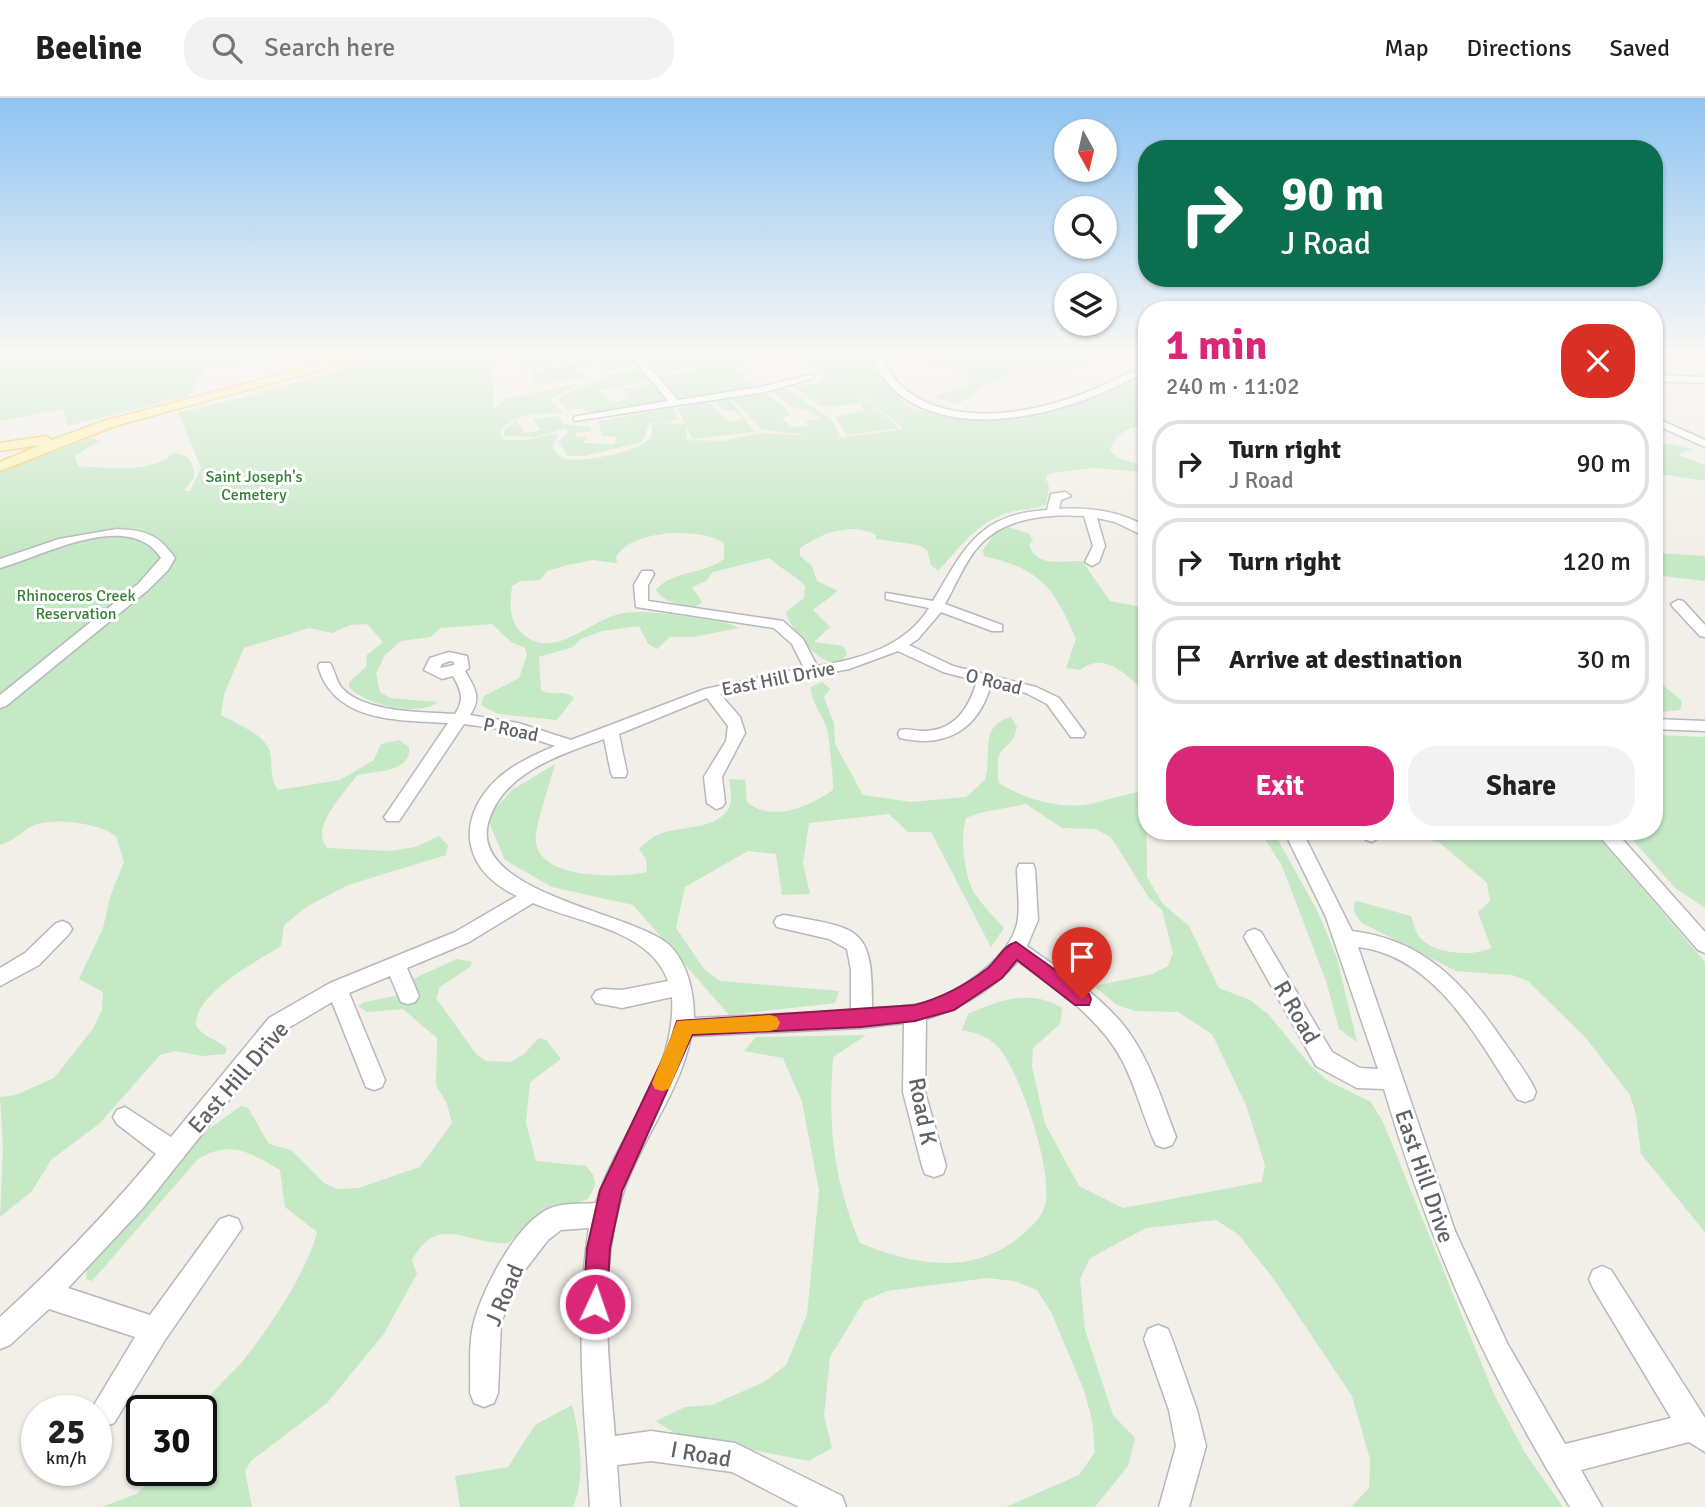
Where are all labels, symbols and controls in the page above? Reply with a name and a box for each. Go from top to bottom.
search box [184,17,674,80]
text: Beeline [35,28,142,69]
icon: search [208,29,246,67]
text: Search here [264,32,395,64]
text: Map [1384,33,1429,63]
text: Directions [1467,33,1572,63]
text: Saved [1610,33,1670,63]
north arrow [1054,119,1116,182]
map controls [1054,119,1117,336]
text: 90 m [1281,164,1384,224]
icon: right [1166,168,1257,259]
button: search [1054,196,1117,259]
text: J Road [1281,224,1371,263]
button: layers [1054,273,1117,336]
text: 1 min [1166,320,1267,371]
button: close [1561,324,1635,398]
text: 240 m · 11:02 [1166,372,1300,401]
text: Turn right [1229,434,1341,466]
icon: right [1170,445,1208,483]
text: 90 m [1576,448,1631,480]
text: J Road [1229,466,1294,495]
park label: Saint Joseph's Cemetery [205,467,303,505]
icon: right [1170,543,1208,581]
text: Turn right [1229,546,1341,578]
text: 120 m [1562,546,1631,578]
park label: Rhinoceros Creek Reservation [17,586,135,624]
icon: arrive [1170,641,1208,679]
text: Arrive at destination [1229,644,1462,676]
text: 30 m [1576,644,1631,676]
street label: East Hill Drive [719,656,837,702]
street label: O Road [963,663,1024,701]
street label: P Road [481,712,540,748]
button: Exit [1166,746,1394,826]
button: Share [1408,746,1635,826]
pin [1052,927,1112,999]
icon: arrive [1063,938,1101,976]
street label: R Road [1267,976,1326,1049]
street label: East Hill Drive [182,1015,295,1139]
street label: Road K [902,1075,943,1148]
street label: East Hill Drive [1388,1106,1461,1247]
street label: J Road [478,1260,530,1331]
position arrow [558,1267,632,1341]
speed limit sign: 30 [126,1395,217,1486]
text: 25 [48,1410,85,1453]
street label: I Road [668,1435,733,1474]
text: km/h [46,1447,87,1469]

